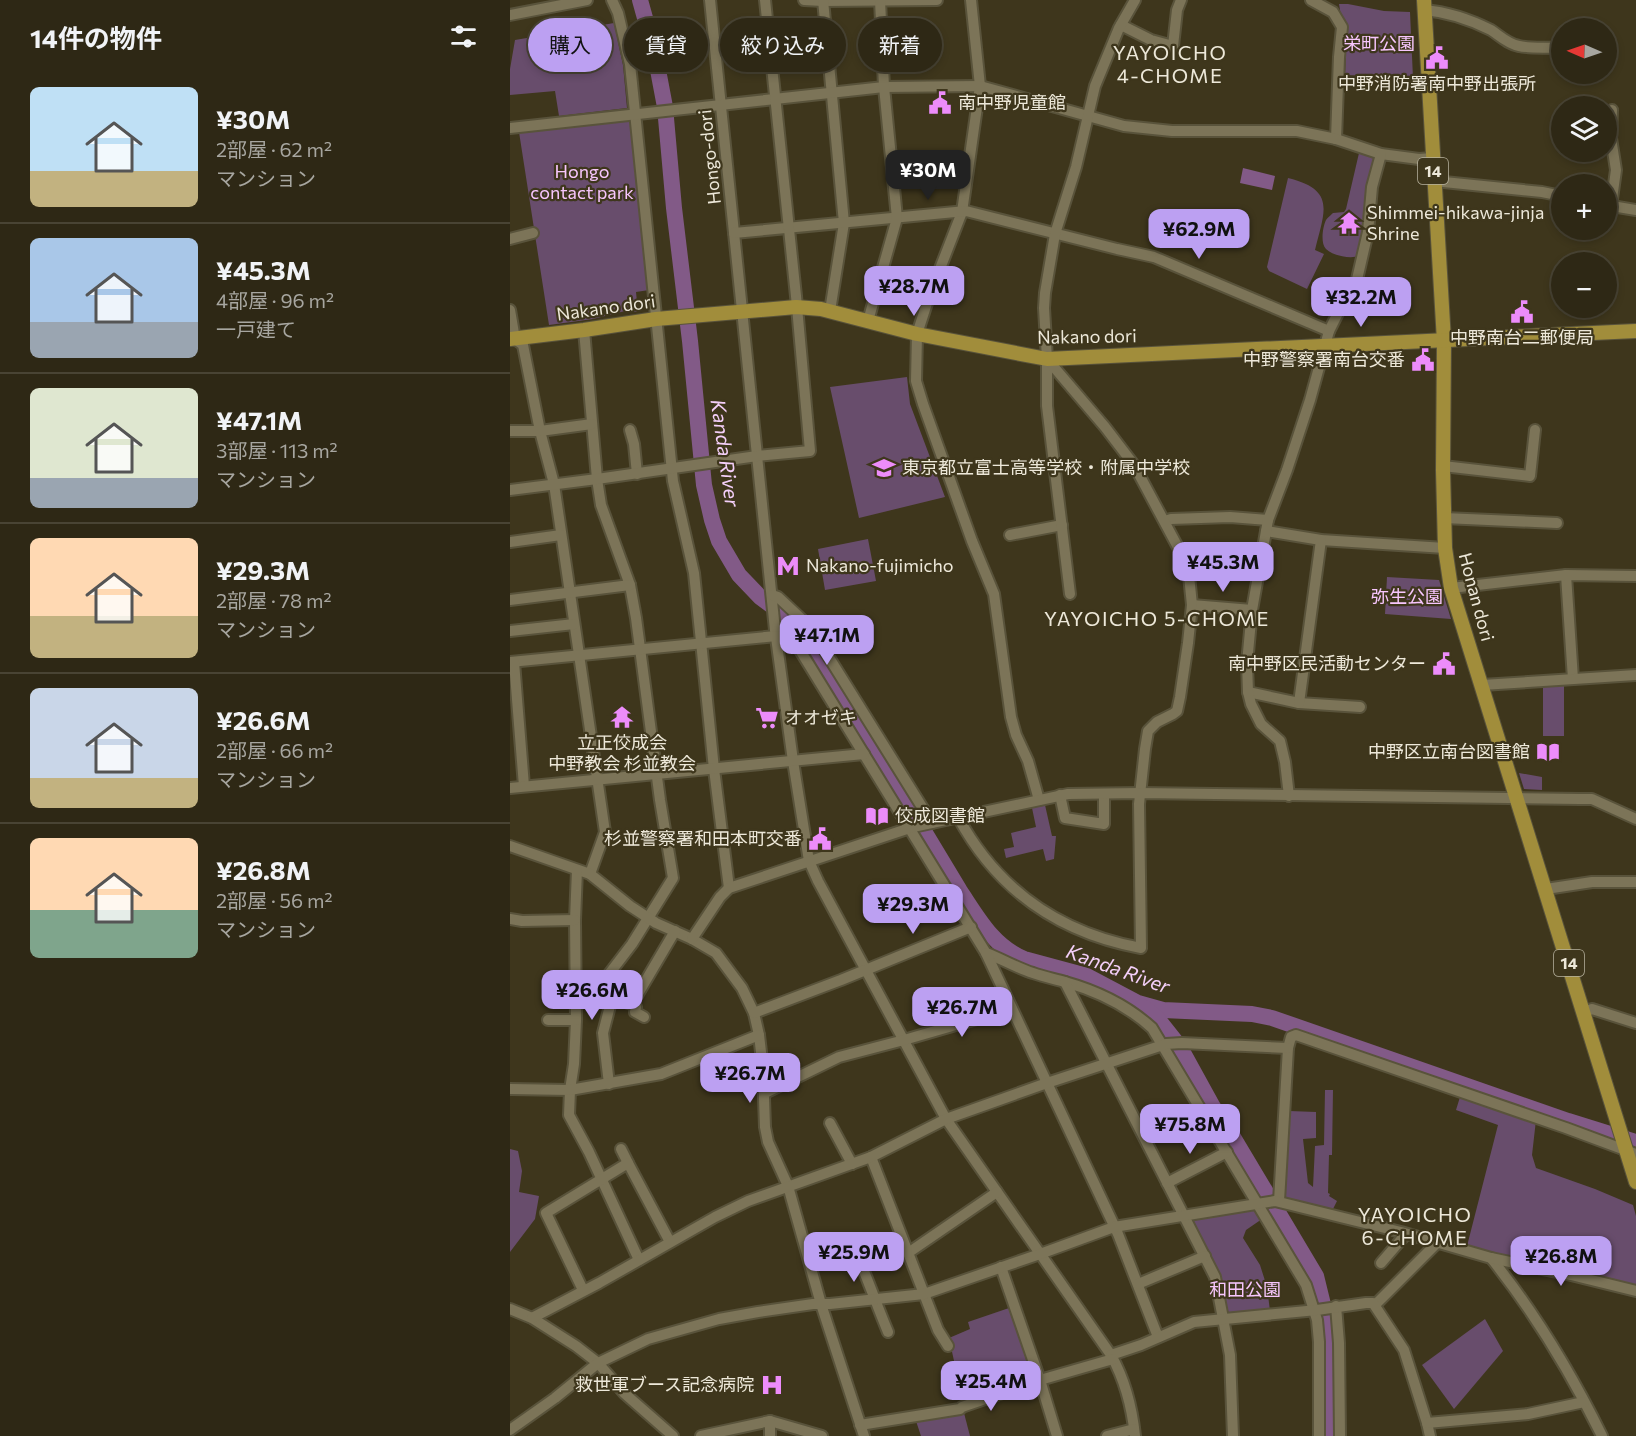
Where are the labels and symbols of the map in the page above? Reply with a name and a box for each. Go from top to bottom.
north arrow [1551,18,1617,84]
park label: 栄町公園 [1343,32,1415,54]
district label: YAYOICHO 4-CHOME [1113,40,1227,87]
public building icon: 中野消防署南中野出張所 [1424,45,1450,71]
place label: 中野消防署南中野出張所 [1338,72,1536,94]
public building icon: 南中野児童館 [927,90,953,116]
place label: 南中野児童館 [958,91,1066,113]
street label: Hongo-dori [693,108,725,206]
pin: ¥30M [892,150,964,201]
road number: 14 [1418,158,1448,184]
park label: Hongo contact park [530,160,634,203]
place label: Shimmei-hikawa-jinja Shrine [1367,201,1544,244]
pin: ¥62.9M [1150,209,1248,260]
temple icon: Shimmei-hikawa-jinja Shrine [1336,210,1362,236]
pin: ¥28.7M [865,266,963,317]
pin: ¥32.2M [1312,277,1410,328]
street label: Nakano dori [555,289,657,325]
public building icon: 中野南台二郵便局 [1509,299,1535,325]
street label: Nakano dori [1037,324,1137,348]
place label: 中野南台二郵便局 [1450,326,1594,348]
public building icon: 中野警察署南台交番 [1410,347,1436,373]
place label: 中野警察署南台交番 [1243,348,1405,370]
water label: Kanda River [707,398,746,509]
school or university icon: 東京都立富士高等学校・附属中学校 [871,455,897,481]
place label: 東京都立富士高等学校・附属中学校 [902,456,1190,478]
pin: ¥45.3M [1174,542,1272,593]
street label: Honan dori [1455,550,1499,643]
metro station icon: Nakano-fujimicho [775,553,801,579]
place label: Nakano-fujimicho [806,554,954,576]
park label: 弥生公園 [1371,585,1443,607]
district label: YAYOICHO 5-CHOME [1044,606,1270,630]
pin: ¥47.1M [778,615,876,666]
public building icon: 南中野区民活動センター [1431,651,1457,677]
place label: 南中野区民活動センター [1228,652,1426,674]
temple icon: 立正佼成会 中野教会 杉並教会 [609,704,635,730]
supermarket icon: オオゼキ [754,705,780,731]
place label: オオゼキ [785,706,857,728]
place label: 立正佼成会 中野教会 杉並教会 [548,731,696,774]
library icon: 中野区立南台図書館 [1535,739,1561,765]
place label: 中野区立南台図書館 [1368,740,1530,762]
library icon: 佼成図書館 [864,803,890,829]
place label: 佼成図書館 [895,804,985,826]
public building icon: 杉並警察署和田本町交番 [807,826,833,852]
place label: 杉並警察署和田本町交番 [604,827,802,849]
pin: ¥29.3M [864,884,962,935]
water label: Kanda River [1063,938,1174,998]
road number: 14 [1554,950,1584,976]
pin: ¥26.6M [543,970,641,1021]
pin: ¥26.7M [913,987,1011,1038]
pin: ¥26.7M [701,1053,799,1104]
pin: ¥75.8M [1141,1104,1239,1155]
district label: YAYOICHO 6-CHOME [1358,1202,1472,1249]
pin: ¥25.9M [805,1232,903,1283]
pin: ¥26.8M [1512,1236,1610,1287]
park label: 和田公園 [1209,1278,1281,1300]
pin: ¥25.4M [942,1361,1040,1412]
hospital icon: 救世軍ブース記念病院 [759,1372,785,1398]
place label: 救世軍ブース記念病院 [575,1373,754,1395]

